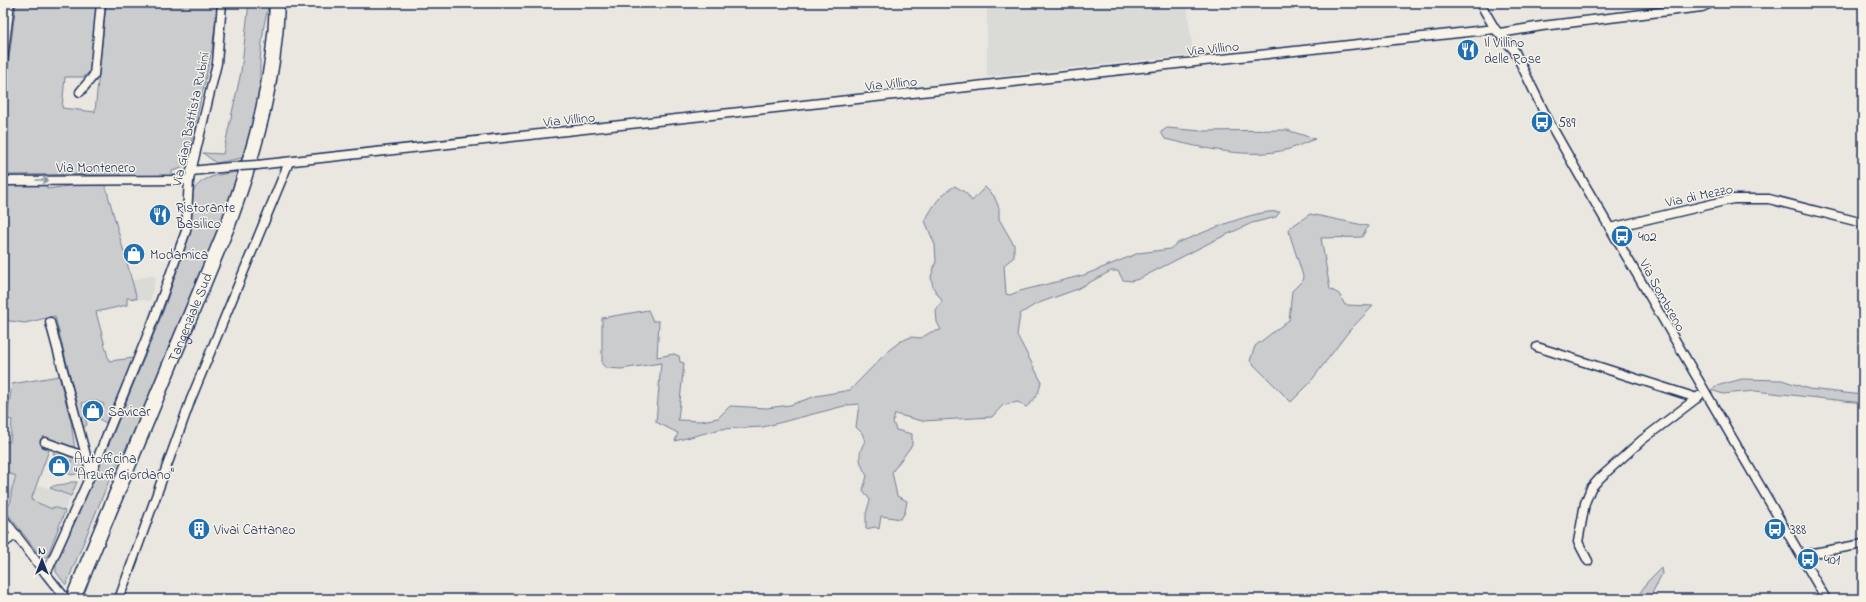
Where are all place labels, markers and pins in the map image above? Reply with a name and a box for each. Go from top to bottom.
place label: Il Villino delle Rose [1484,33,1542,70]
restaurant icon: Il Villino delle Rose [1455,37,1481,63]
bus stop icon: 589 [1529,109,1555,135]
place label: 589 [1558,113,1576,134]
place label: Ristorante Basilico [175,198,236,235]
restaurant icon: Ristorante Basilico [147,202,173,228]
bus stop icon: 402 [1609,223,1635,249]
place label: 402 [1638,227,1657,248]
shop icon: Modamica [121,241,147,267]
place label: Modamica [150,245,208,266]
shop icon: Savicar [80,398,106,424]
place label: Savicar [108,402,151,423]
place label: Autofficina "Arzuffi Giordano" [74,449,174,486]
shop icon: Autofficina "Arzuffi Giordano" [46,453,72,479]
building icon: Vivai Cattaneo [186,516,212,542]
bus stop icon: 388 [1762,516,1788,542]
place label: Vivai Cattaneo [213,520,295,541]
place label: 388 [1790,520,1806,541]
bus stop icon: 401 [1795,546,1821,572]
place label: 401 [1824,550,1841,571]

